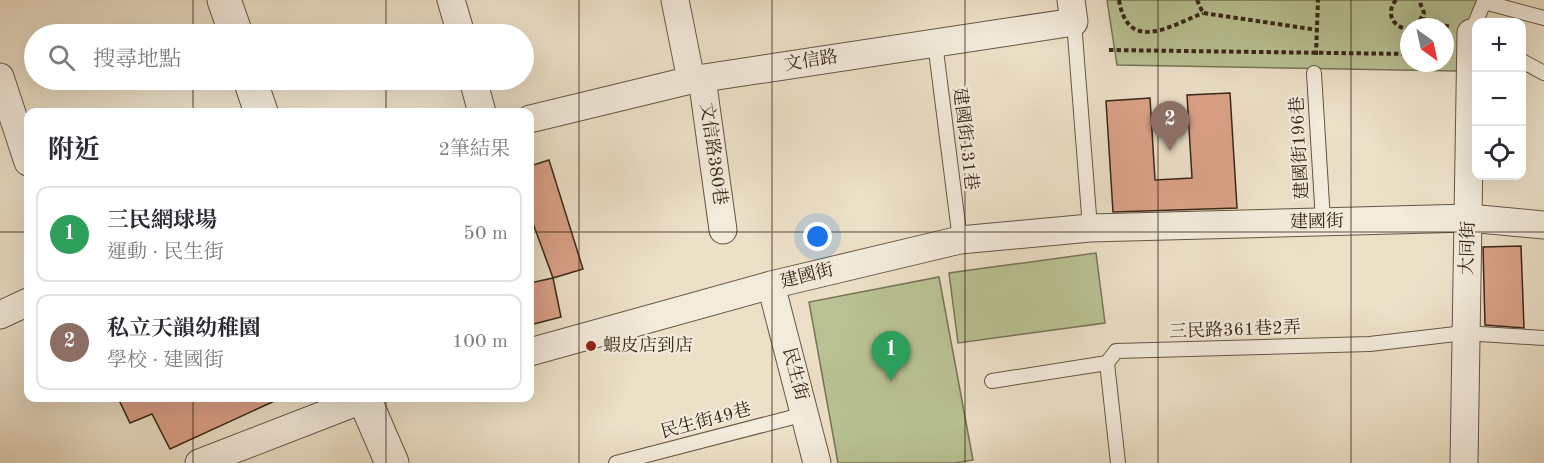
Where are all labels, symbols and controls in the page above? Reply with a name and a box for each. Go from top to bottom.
north arrow [1400,18,1454,72]
map controls [1472,18,1526,180]
button: + [1472,18,1526,72]
search box [24,24,534,90]
icon: search [45,41,78,74]
street label: 文信路 [783,46,839,74]
text: 搜尋地點 [93,49,181,71]
button: − [1472,72,1526,126]
street label: 建國街131巷 [950,86,982,191]
street label: 建國街196巷 [1286,96,1312,200]
street label: 文信路380巷 [697,101,731,206]
pin: 2 [1150,102,1190,151]
button: locate [1472,126,1526,180]
text: 附近 [48,138,100,164]
text: 2筆結果 [438,140,510,160]
text: 三民網球場 [107,210,217,232]
street label: 建國街 [1290,211,1344,231]
street label: 大同街 [1456,221,1478,275]
your location [803,222,832,251]
text: 1 [64,224,75,244]
text: 50 m [463,224,508,244]
text: 運動 · 民生街 [107,243,224,263]
street label: 建國街 [778,259,835,291]
street label: 三民路361巷2弄 [1169,317,1301,341]
text: 私立天韻幼稚園 [107,318,261,340]
text: 2 [64,332,75,352]
text: 100 m [452,332,508,352]
pin: 1 [872,332,910,381]
place label: 蝦皮店到店 [603,335,693,355]
marker: 蝦皮店到店 [584,339,598,353]
street label: 民生街 [779,345,813,402]
text: 學校 · 建國街 [107,351,224,371]
street label: 民生街49巷 [658,398,753,442]

